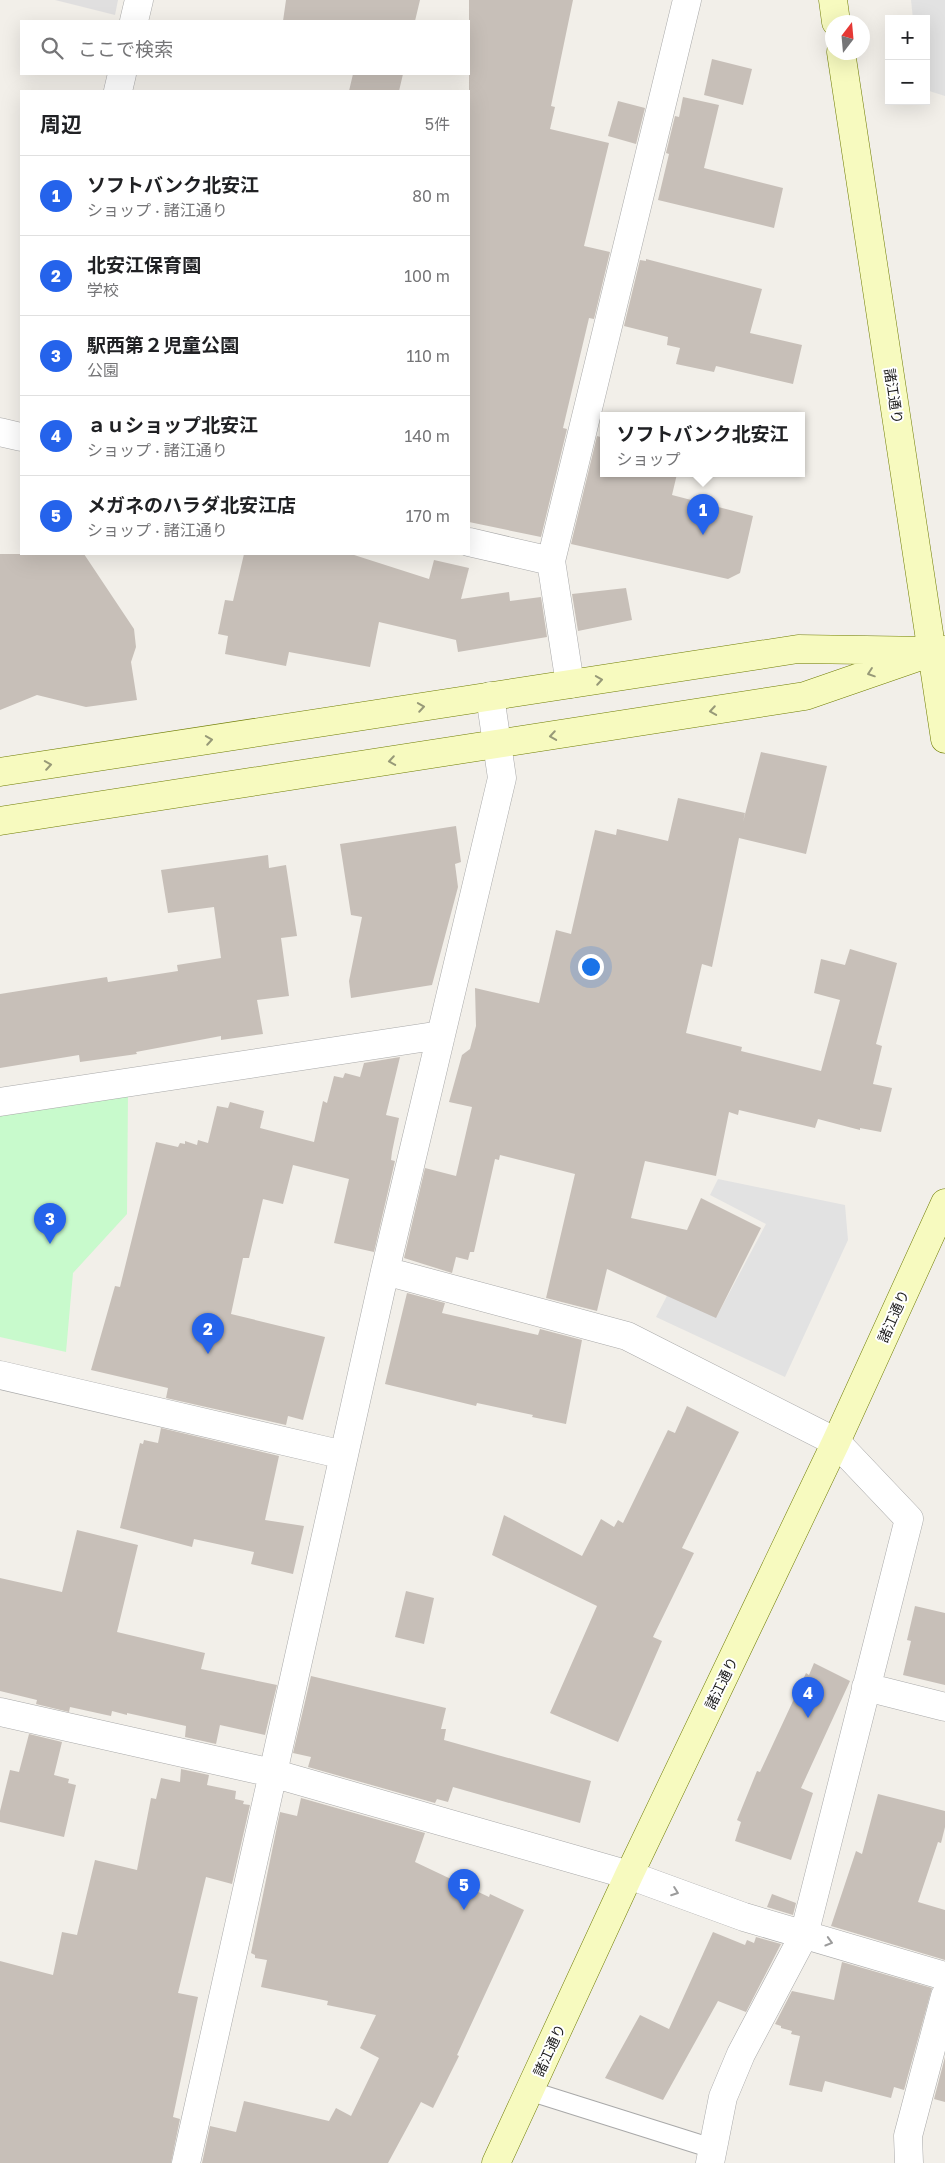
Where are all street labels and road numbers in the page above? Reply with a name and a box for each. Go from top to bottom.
street label: 諸江通り [881,367,907,425]
street label: 諸江通り [874,1287,912,1345]
street label: 諸江通り [701,1654,741,1712]
street label: 諸江通り [529,2021,569,2079]

